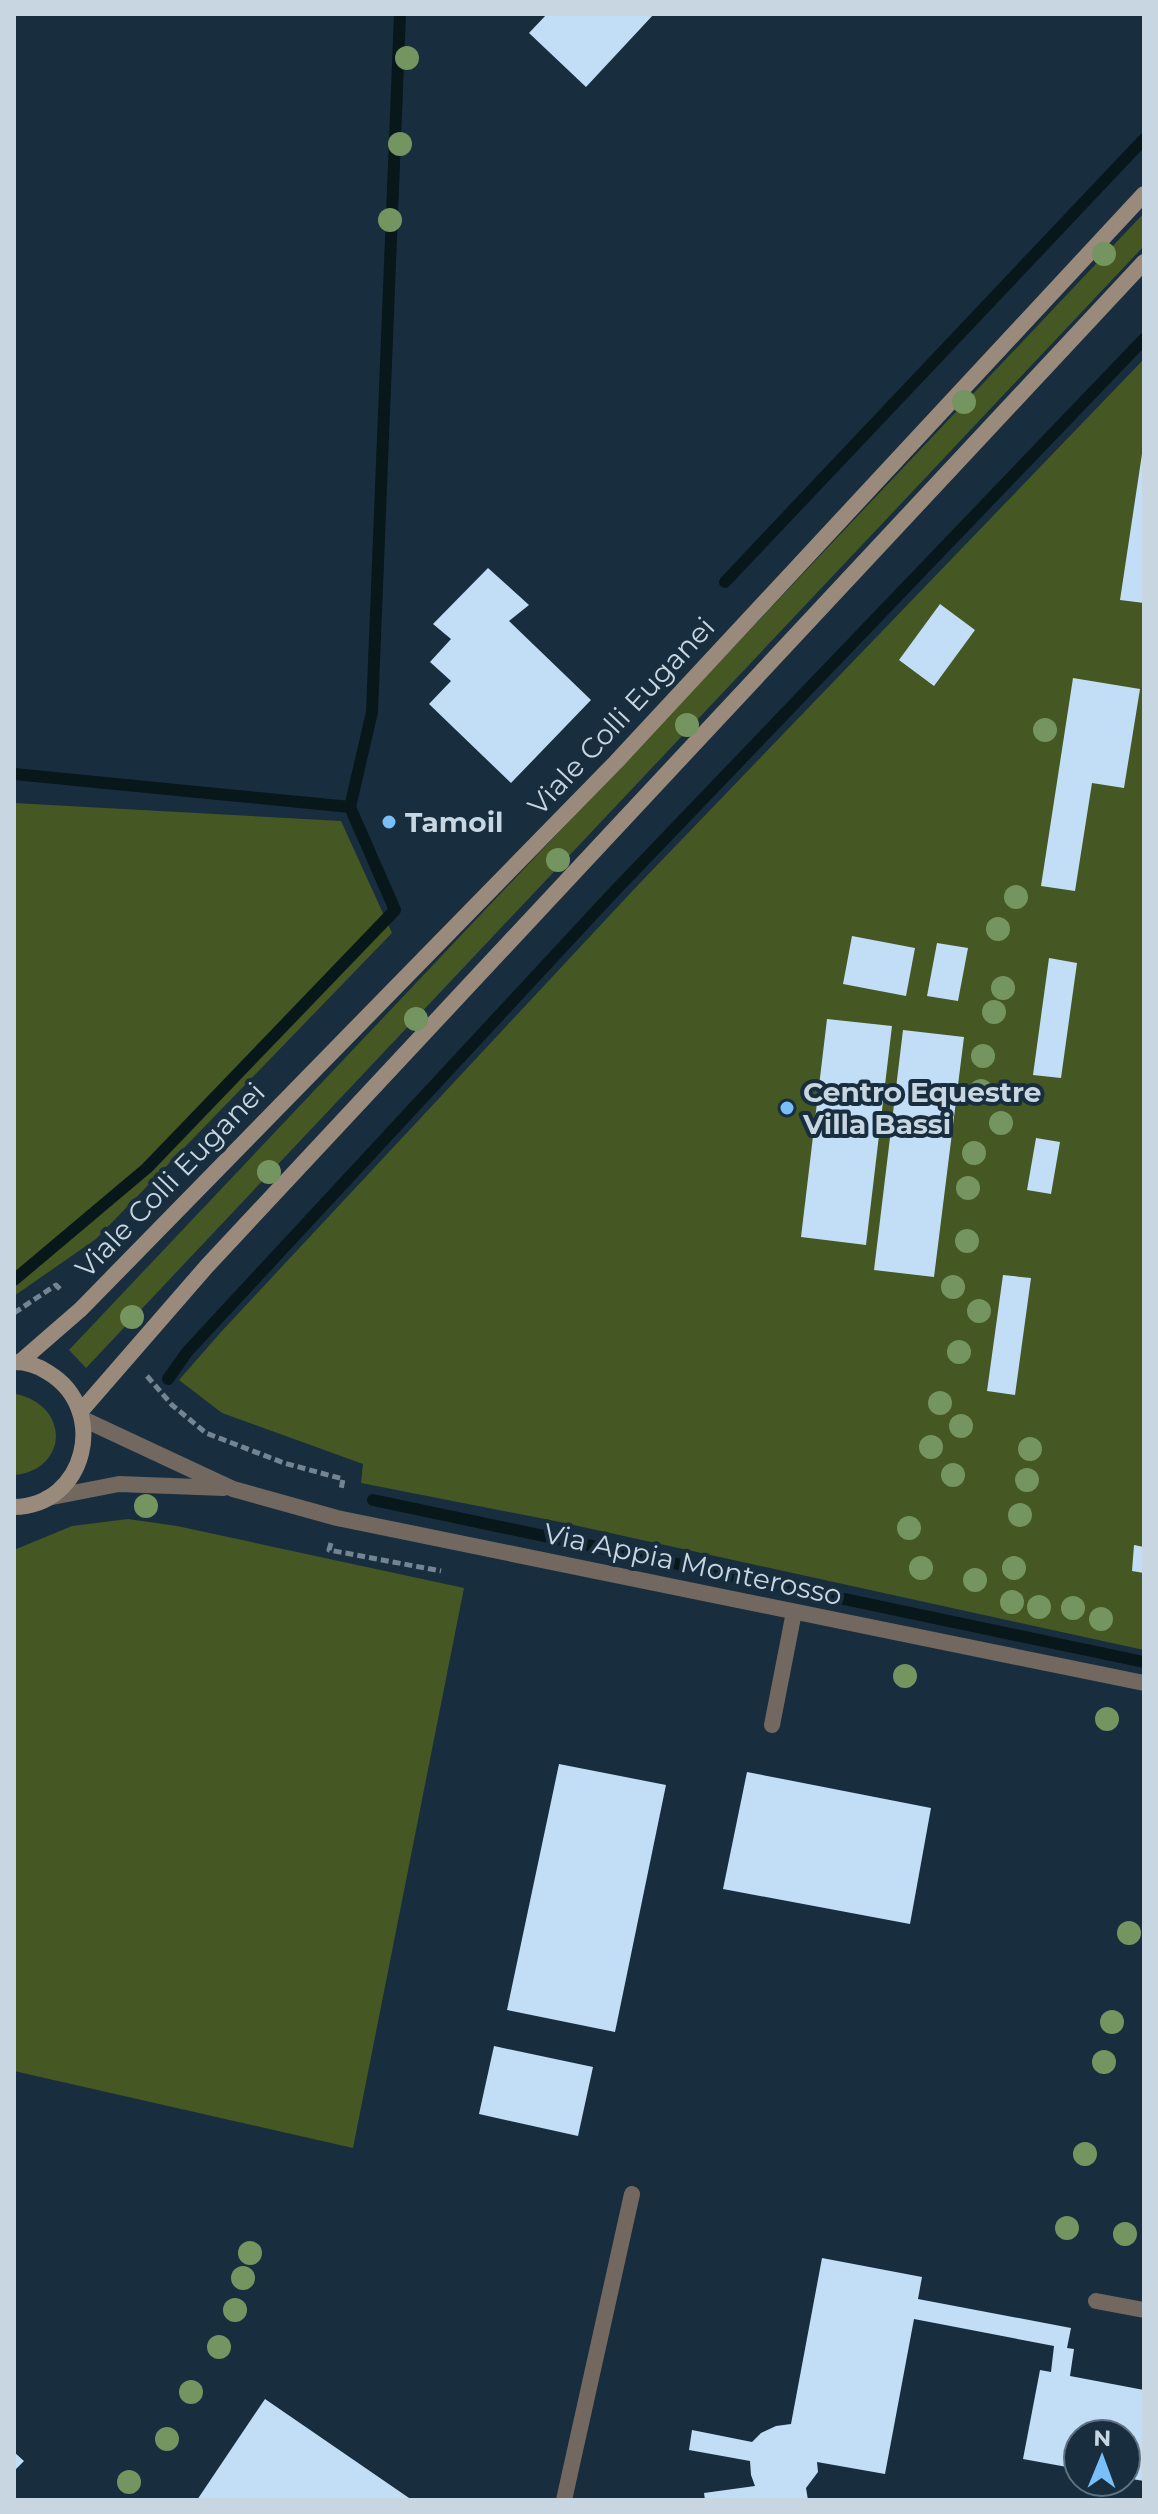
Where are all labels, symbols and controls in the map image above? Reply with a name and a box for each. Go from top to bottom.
street label: Viale Colli Euganei [521,610,721,822]
place label: Tamoil [405,805,504,839]
marker: Tamoil [380,813,398,831]
street label: Viale Colli Euganei [68,1075,272,1285]
place label: Centro Equestre Villa Bassi [802,1075,1042,1141]
marker: Centro Equestre Villa Bassi [778,1099,796,1117]
street label: Via Appia Monterosso [541,1516,845,1612]
north arrow [1062,2418,1142,2498]
text: N [1093,2425,1111,2452]

